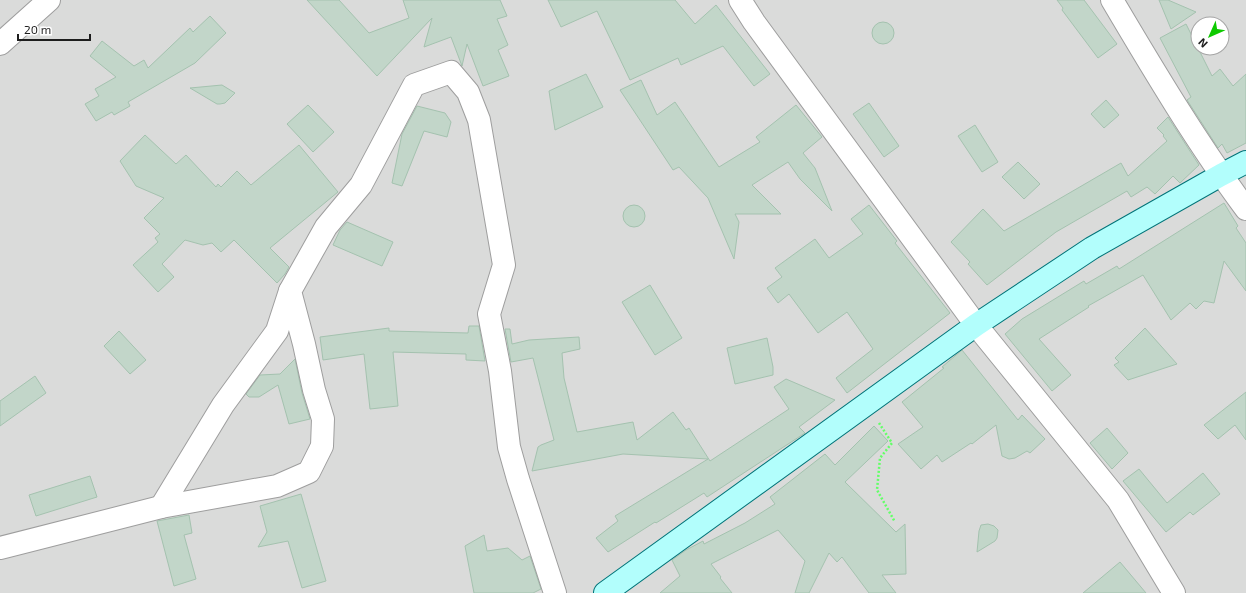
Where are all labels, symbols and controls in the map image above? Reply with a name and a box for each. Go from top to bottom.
scale bar [18,16,90,42]
north arrow [1190,16,1230,56]
text: 20 m [24,22,51,36]
text: N [1195,36,1210,51]

